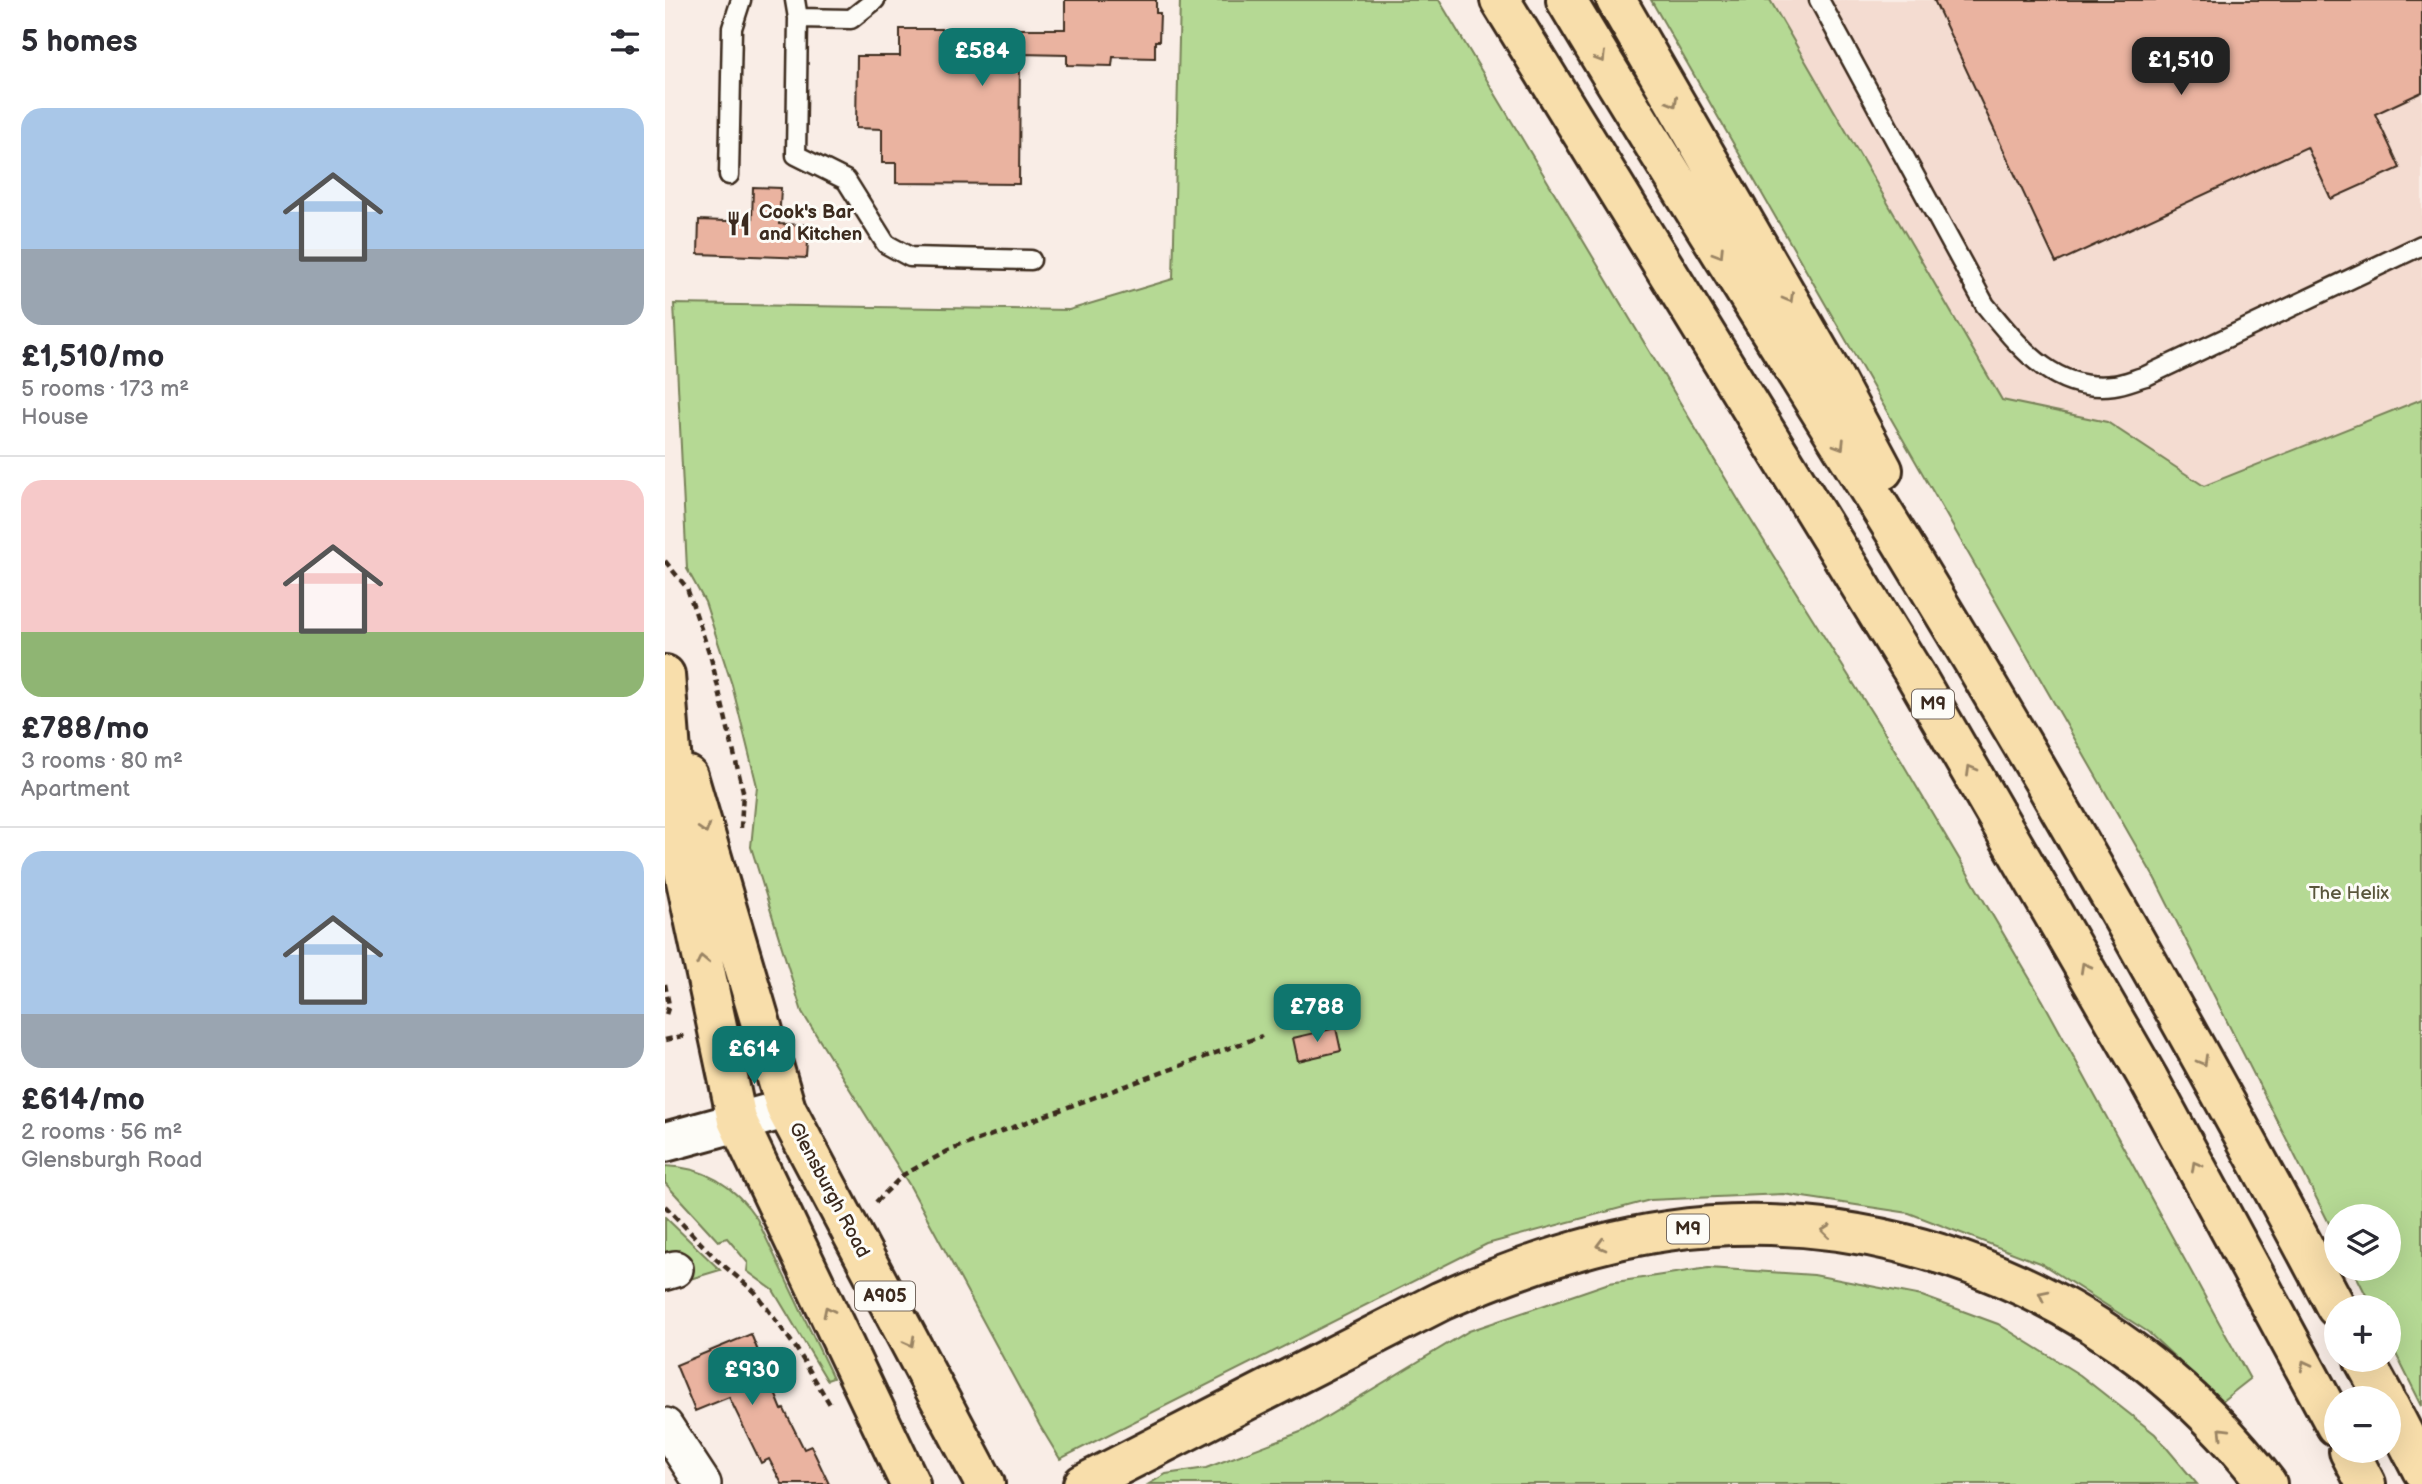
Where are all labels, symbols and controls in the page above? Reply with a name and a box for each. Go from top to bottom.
icon: filters [606,23,644,61]
text: 5 homes [21,24,138,60]
pin: £584 [941,28,1023,88]
text: £584 [955,37,1009,65]
pin: £1,510 [2124,38,2238,97]
text: £1,510 [2148,46,2214,74]
one-way arrow [1593,51,1606,64]
one-way arrow [1665,95,1678,108]
icon: home [270,154,396,280]
place label: Cook's Bar and Kitchen [759,201,862,246]
restaurant icon: Cook's Bar and Kitchen [725,209,753,237]
one-way arrow [1711,245,1724,258]
one-way arrow [1781,291,1794,304]
text: £1,510/mo [21,339,164,375]
text: 5 rooms · 173 m² [21,375,189,403]
text: House [21,403,88,431]
one-way arrow [1832,438,1845,451]
icon: home [270,526,396,652]
road number: M9 [1912,690,1954,718]
text: £788/mo [21,711,149,747]
text: 3 rooms · 80 m² [21,747,183,775]
one-way arrow [1966,765,1979,778]
text: Apartment [21,775,130,803]
one-way arrow [696,823,711,835]
park label: The Helix [2309,882,2389,905]
icon: home [270,897,396,1023]
one-way arrow [696,954,711,966]
one-way arrow [2080,962,2093,974]
pin: £788 [1276,984,1358,1044]
text: £788 [1290,993,1344,1021]
pin: £614 [713,1026,795,1086]
text: £614 [728,1035,780,1063]
one-way arrow [2195,1054,2208,1066]
text: £614/mo [21,1082,145,1118]
text: 2 rooms · 56 m² [21,1118,183,1146]
street label: Glensburgh Road [784,1118,874,1262]
text: Glensburgh Road [21,1146,202,1174]
one-way arrow [2190,1160,2204,1173]
map controls [2324,1204,2401,1463]
button: layers [2324,1204,2401,1281]
road number: M9 [1667,1214,1709,1244]
one-way arrow [1820,1224,1831,1239]
one-way arrow [1595,1237,1607,1251]
road number: A905 [855,1282,915,1310]
one-way arrow [2038,1289,2050,1303]
button: + [2324,1295,2401,1372]
one-way arrow [823,1306,837,1318]
one-way arrow [901,1335,915,1347]
pin: £930 [711,1348,793,1407]
text: £930 [724,1356,780,1384]
one-way arrow [2299,1360,2313,1373]
button: − [2324,1386,2401,1463]
one-way arrow [2218,1428,2231,1441]

